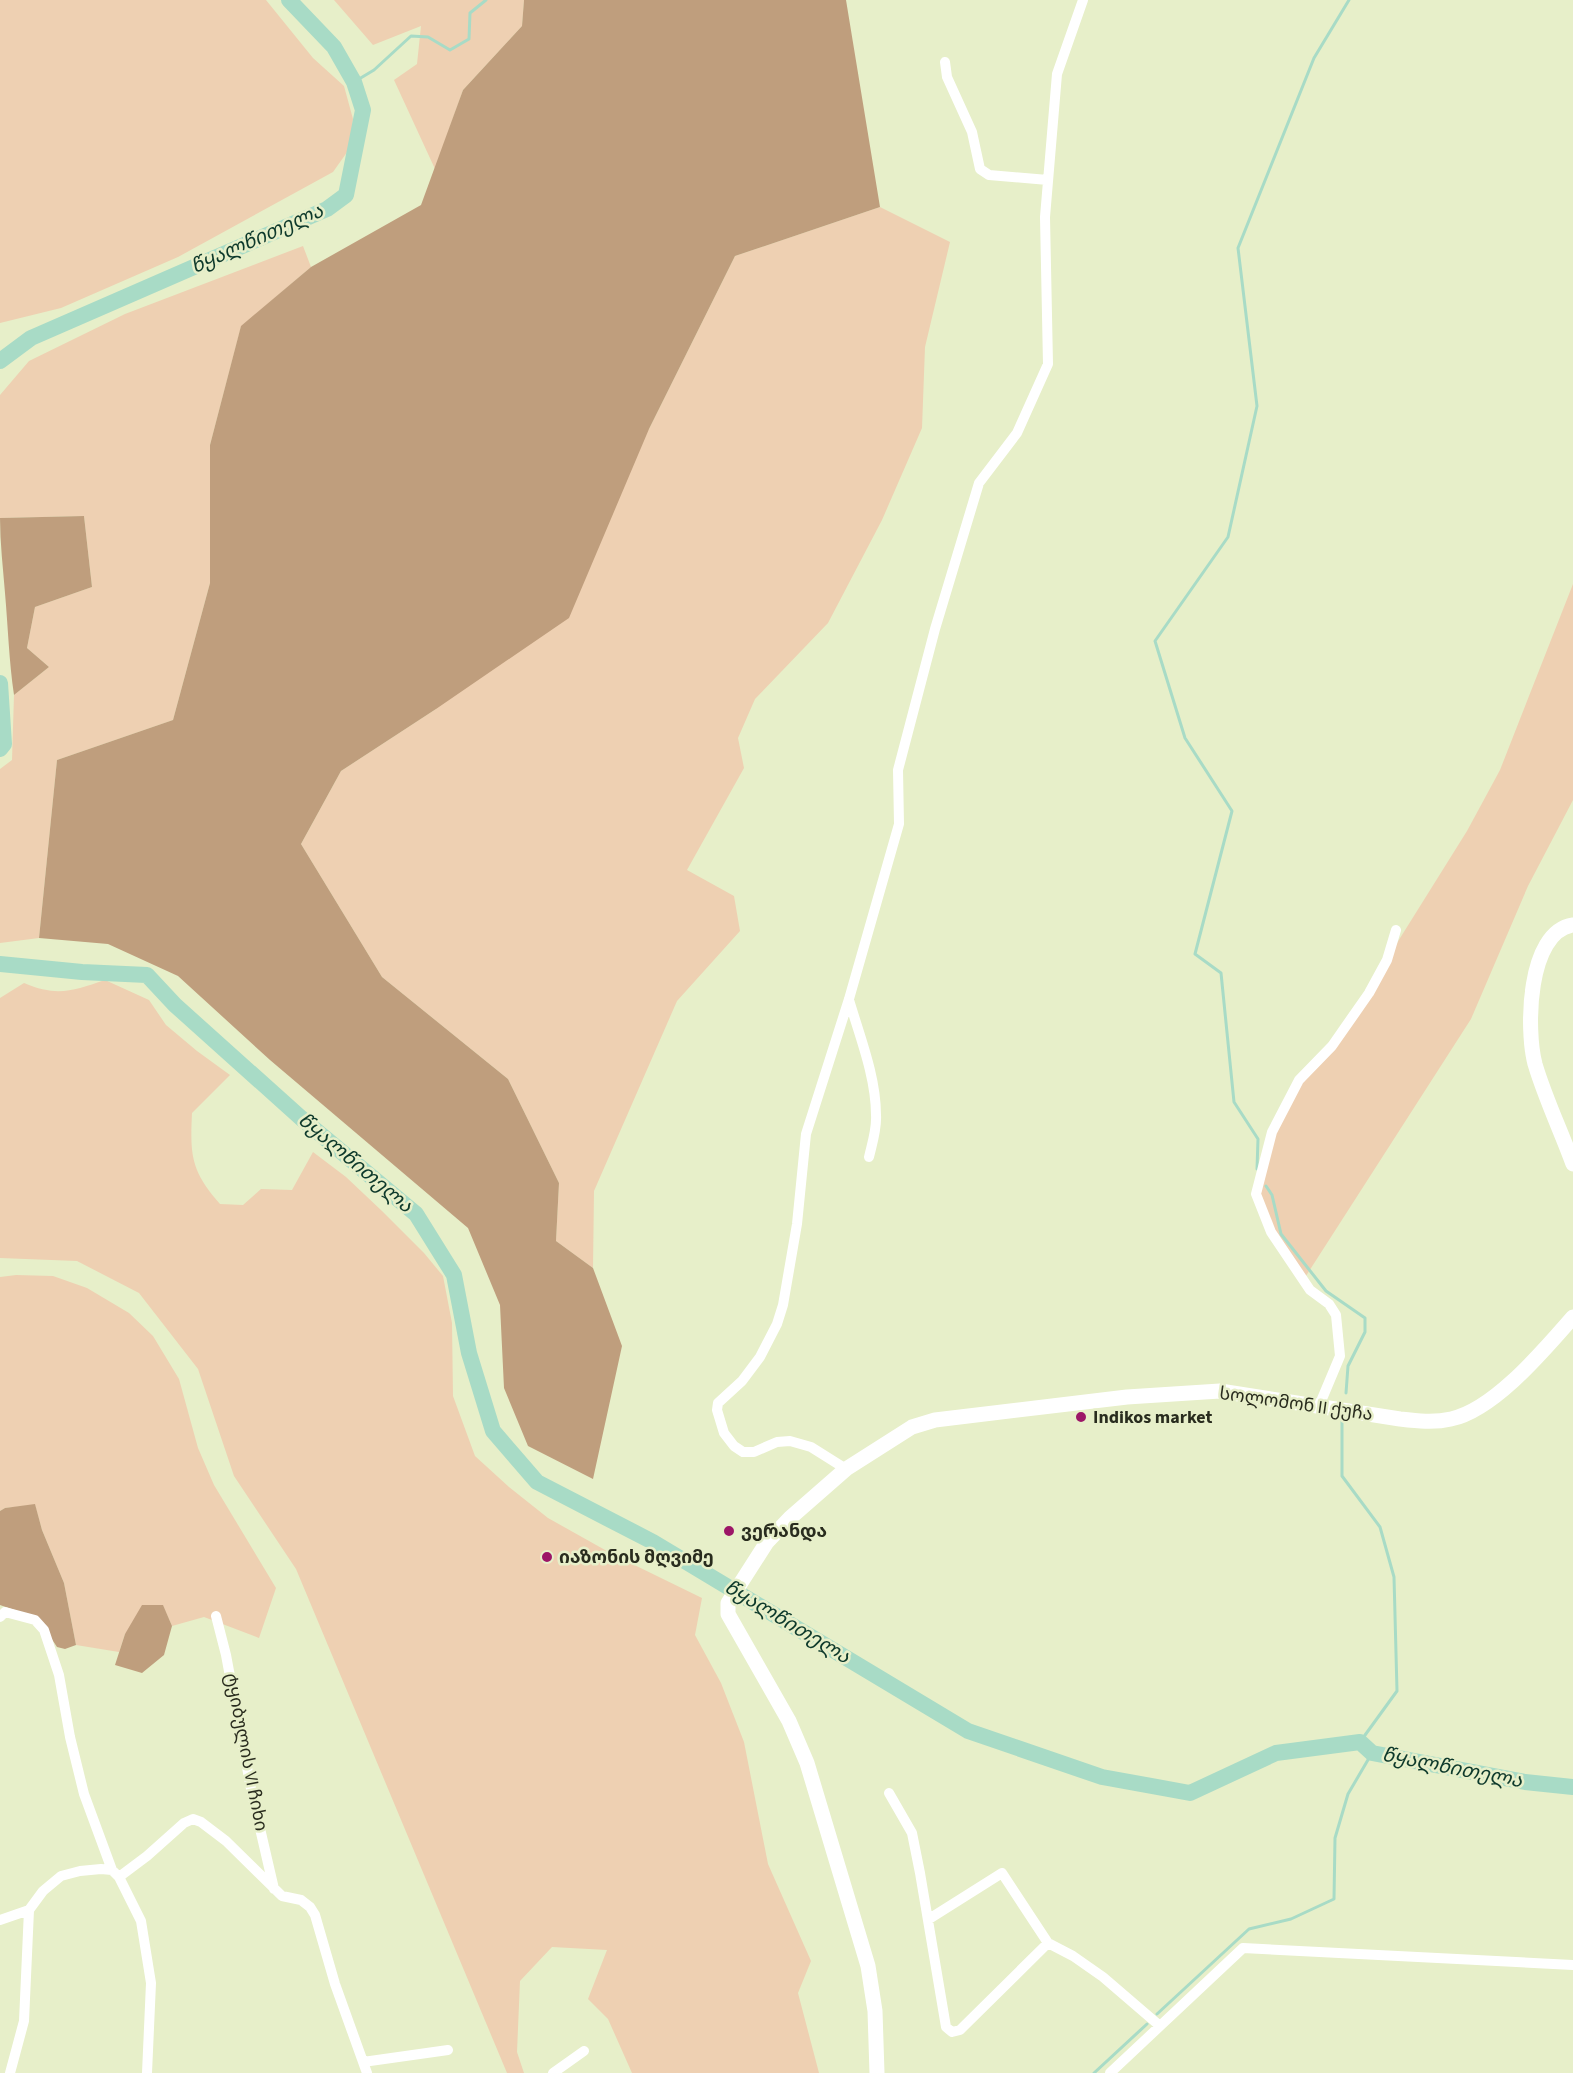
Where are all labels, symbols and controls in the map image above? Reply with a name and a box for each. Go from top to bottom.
water label: წყალწითელა [186,197,329,281]
water label: წყალწითელა [291,1107,419,1220]
street label: სოლომონ II ქუჩა [1218,1381,1374,1427]
place label: Indikos market [1093,1405,1212,1430]
marker: Indikos market [1074,1410,1088,1424]
place label: ვერანდა [741,1519,827,1544]
marker: ვერანდა [722,1524,736,1538]
place label: იაზონის მღვიმე [559,1545,714,1570]
marker: იაზონის მღვიმე [540,1550,554,1564]
water label: წყალწითელა [719,1573,856,1671]
street label: ტყიბულის VI ჩიხი [218,1671,274,1833]
water label: წყალწითელა [1379,1741,1526,1796]

